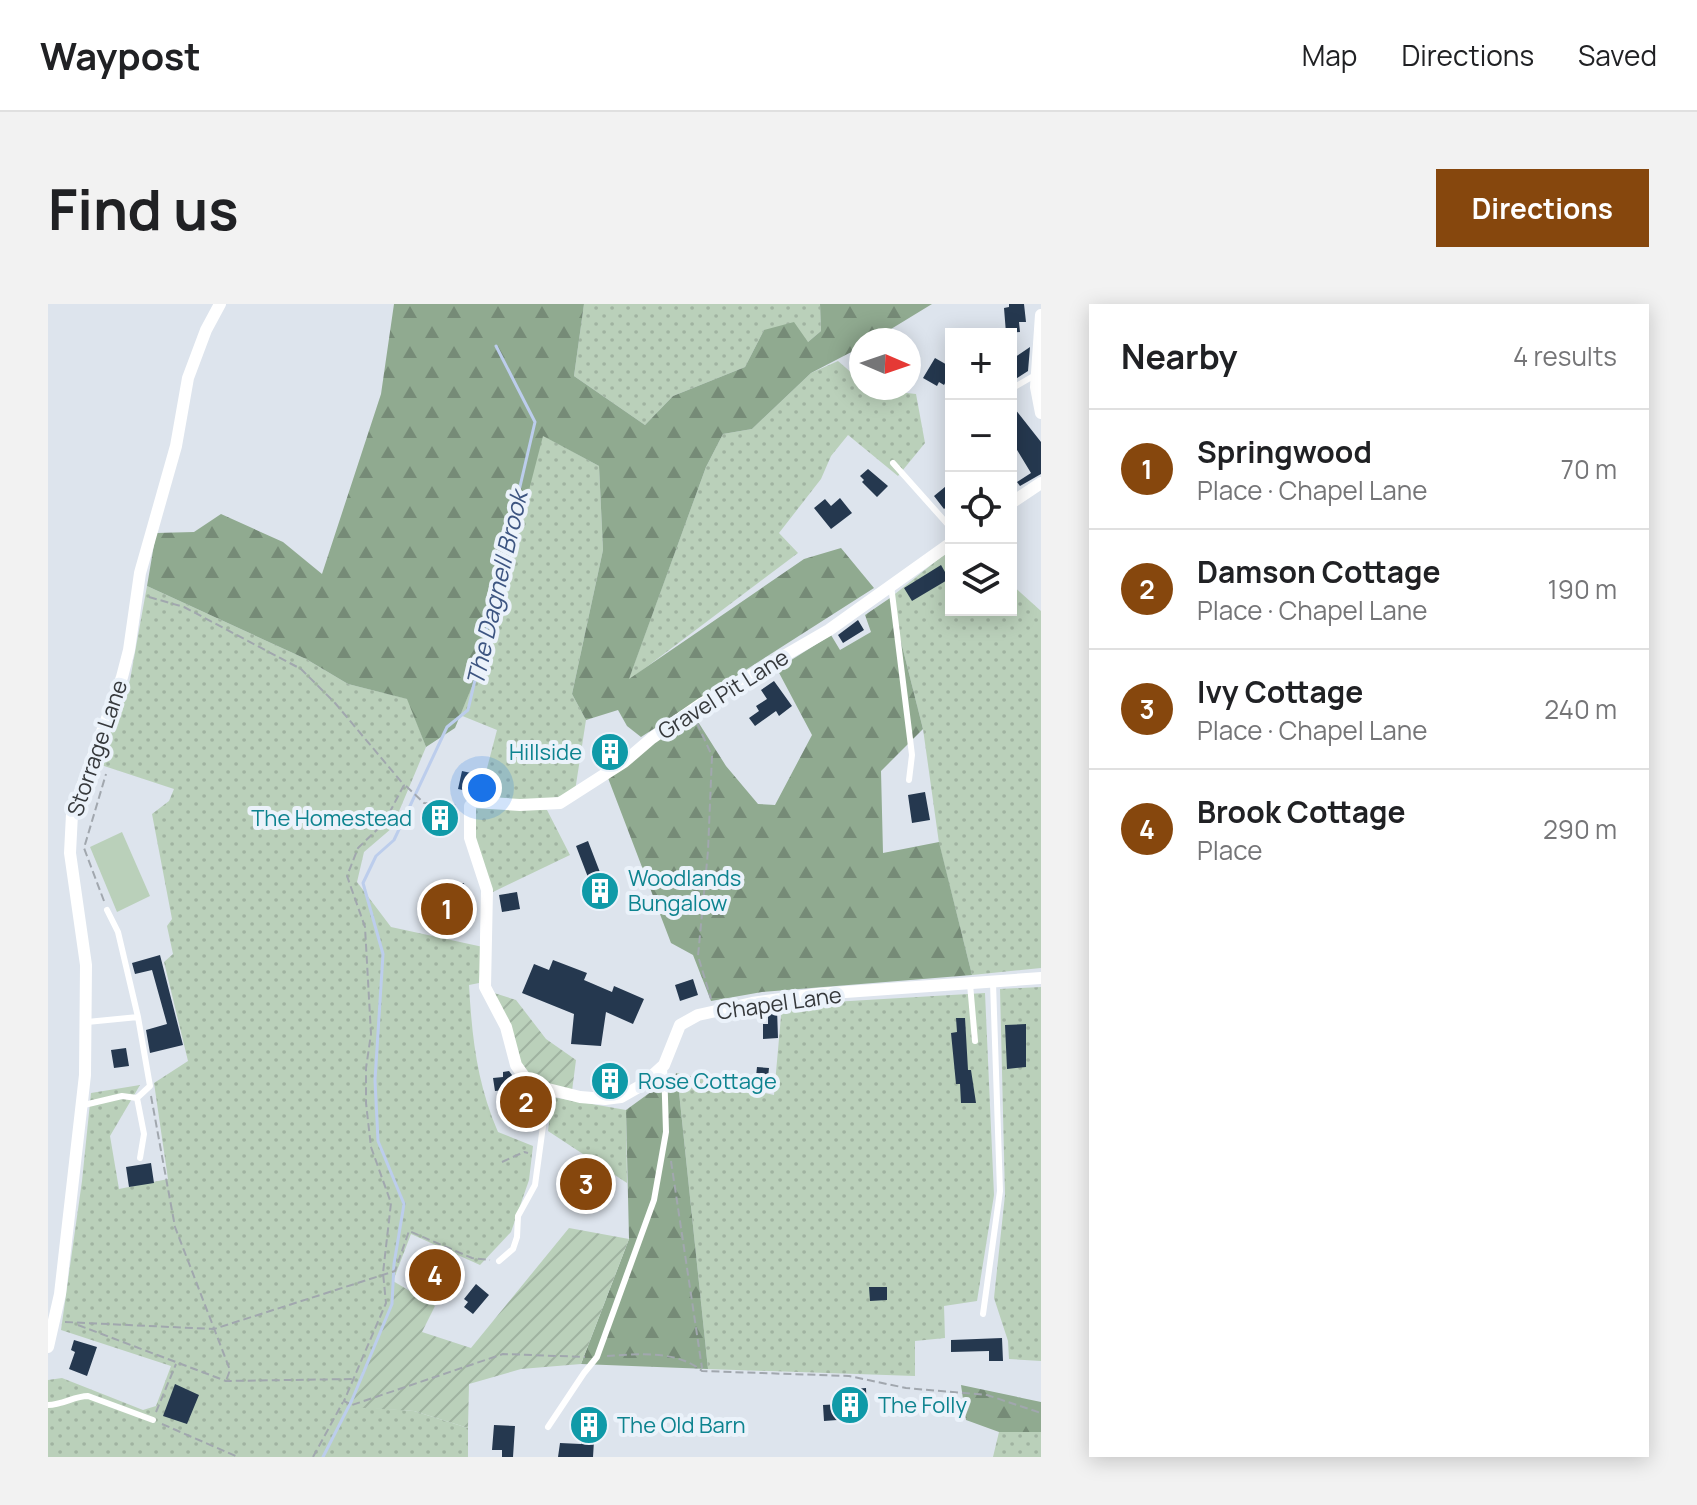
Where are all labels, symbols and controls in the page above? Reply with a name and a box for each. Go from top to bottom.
text: Waypost [40,29,201,81]
text: Map [1302,36,1357,74]
text: Directions [1401,36,1534,74]
text: Saved [1578,36,1657,74]
button: Directions [1436,169,1649,247]
text: Find us [48,170,239,247]
north arrow [849,328,921,400]
map controls [945,328,1017,616]
button: + [945,328,1017,400]
text: Nearby [1121,333,1237,379]
text: 4 results [1513,338,1617,374]
button: − [945,400,1017,472]
text: Springwood [1197,431,1372,472]
text: 1 [1141,451,1153,487]
text: 70 m [1561,451,1617,487]
button: locate [945,472,1017,544]
text: Place · Chapel Lane [1197,472,1427,508]
water label: The Dagnell Brook [458,484,535,689]
button: layers [945,544,1017,616]
text: Damson Cottage [1197,551,1441,592]
text: 2 [1139,571,1155,607]
text: 190 m [1548,571,1617,607]
text: Place · Chapel Lane [1197,592,1427,628]
street label: Gravel Pit Lane [652,642,794,746]
text: Ivy Cottage [1197,671,1363,712]
street label: Storrage Lane [60,676,134,820]
text: 3 [1139,691,1155,727]
text: 240 m [1544,691,1617,727]
text: Place · Chapel Lane [1197,712,1427,748]
building icon: Hillside [589,731,631,773]
place label: Hillside [509,737,582,767]
your location [462,768,502,808]
text: Brook Cottage [1197,791,1406,832]
building icon: The Homestead [419,797,461,839]
place label: The Homestead [251,803,412,833]
text: 4 [1139,811,1155,847]
text: 290 m [1543,811,1617,847]
text: Place [1197,832,1262,868]
place label: Woodlands Bungalow [628,863,741,918]
building icon: Woodlands Bungalow [579,870,621,912]
pin: 1 [421,879,473,939]
street label: Chapel Lane [715,979,843,1027]
building icon: Rose Cottage [589,1060,631,1102]
place label: Rose Cottage [638,1066,777,1096]
pin: 2 [500,1072,552,1132]
pin: 3 [560,1154,612,1214]
pin: 4 [409,1245,461,1305]
building icon: The Folly [829,1384,871,1426]
place label: The Folly [878,1390,967,1420]
building icon: The Old Barn [568,1404,610,1446]
place label: The Old Barn [617,1410,746,1440]

